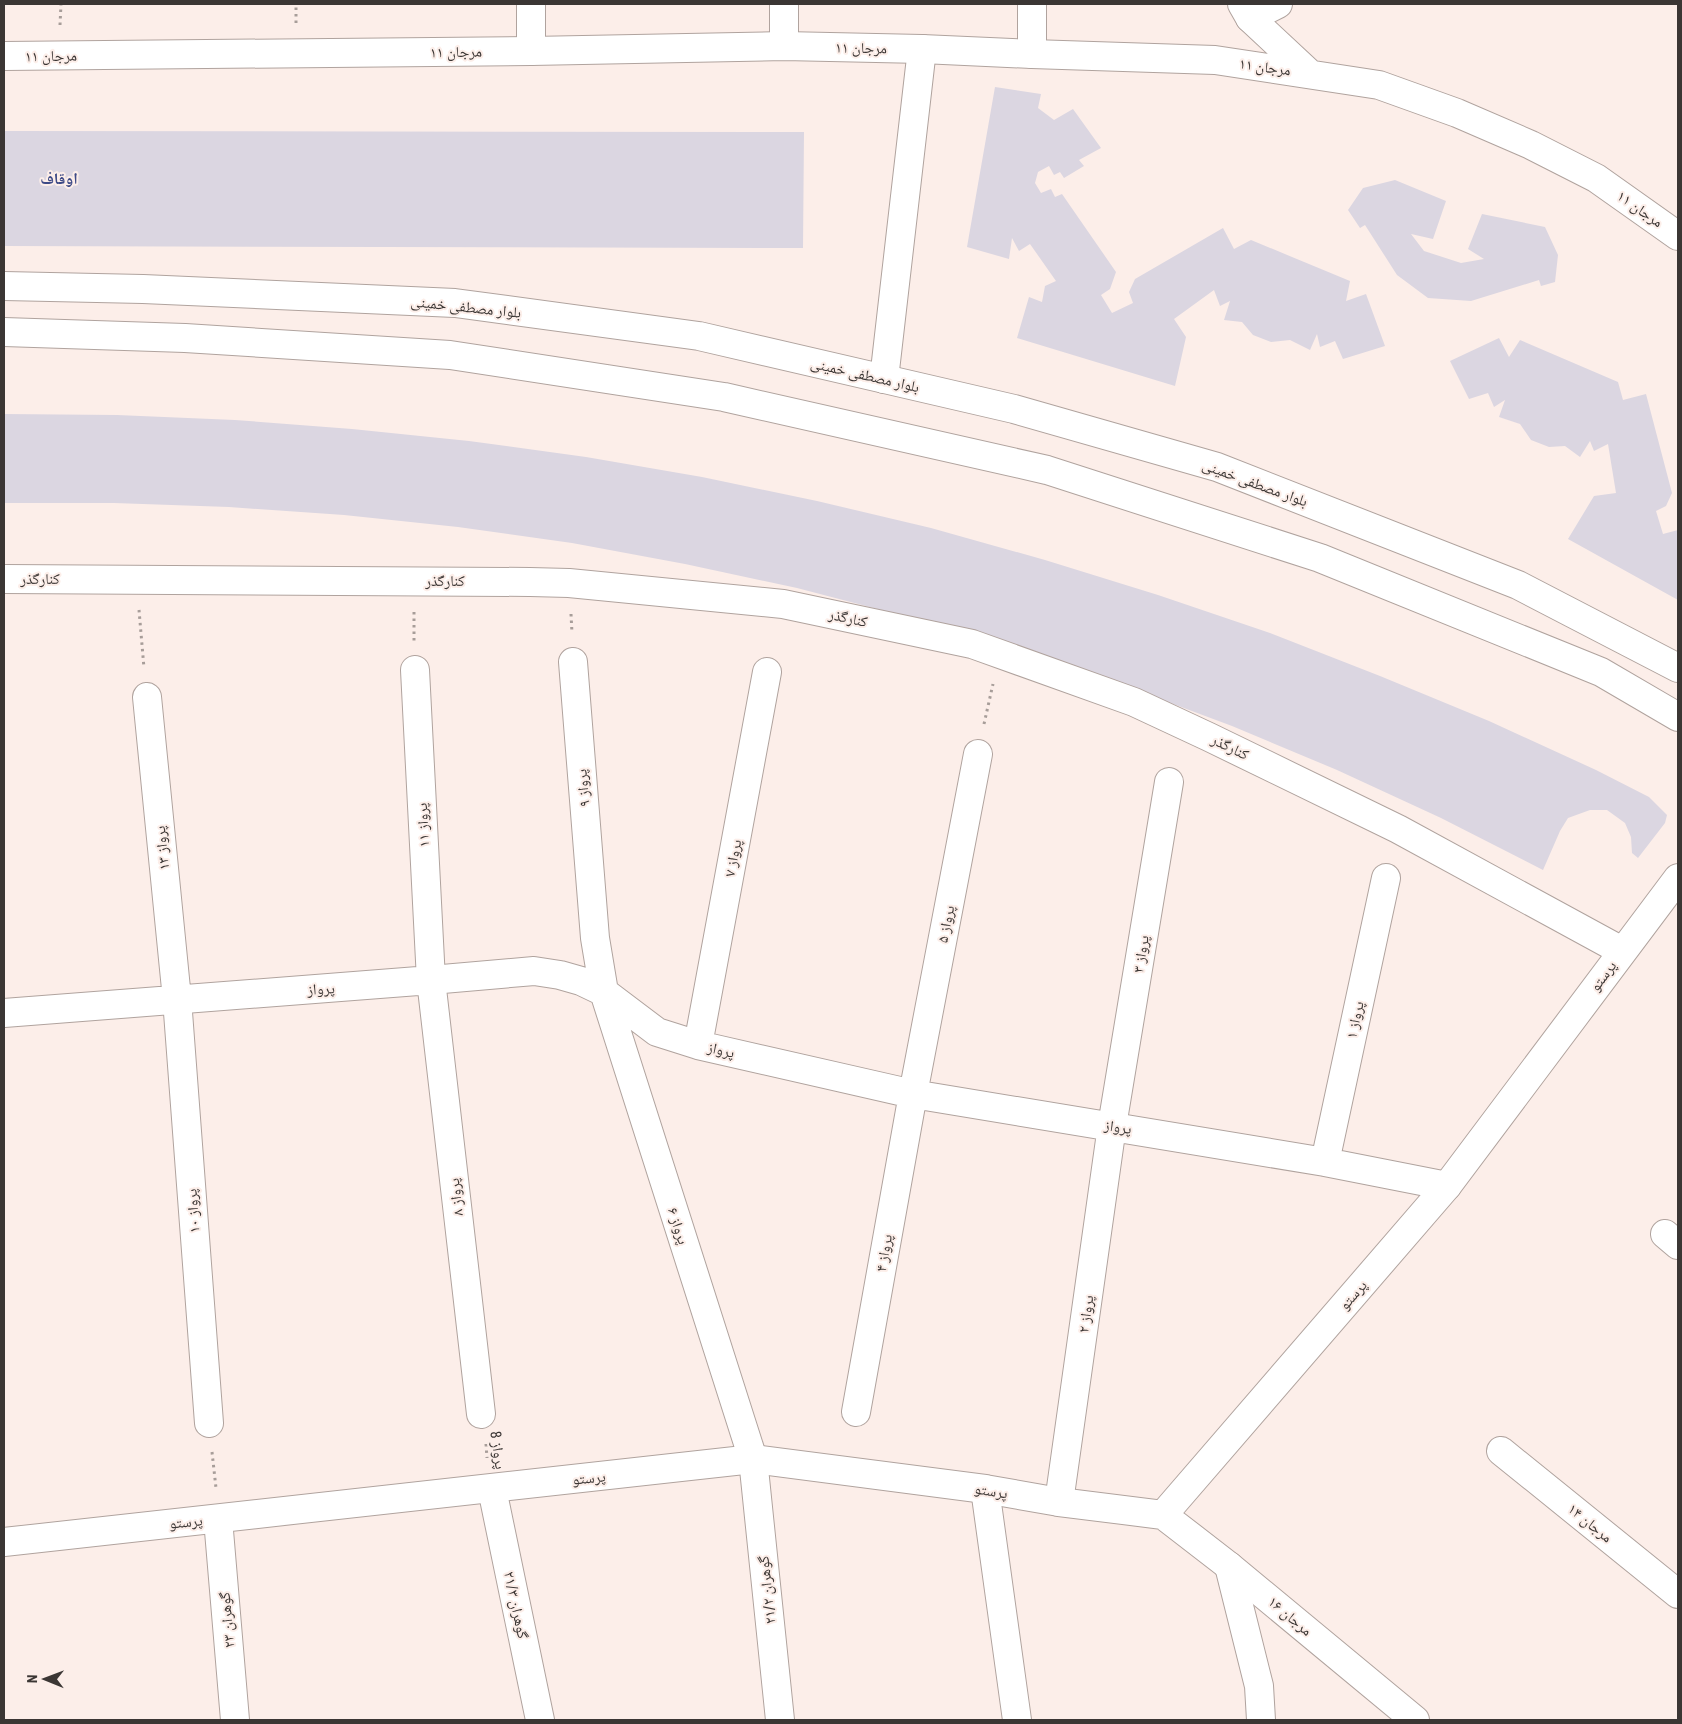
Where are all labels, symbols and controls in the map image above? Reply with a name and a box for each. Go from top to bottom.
street label: مرجان ۱۱ [835,39,887,58]
street label: مرجان ۱۱ [430,43,482,62]
street label: مرجان ۱۱ [25,47,77,66]
street label: مرجان ۱۱ [1238,54,1292,81]
district label: اوقاف [40,169,78,188]
street label: مرجان ۱۱ [1613,187,1667,232]
street label: بلوار مصطفی خمینی [410,292,522,323]
street label: بلوار مصطفی خمینی [809,354,921,397]
street label: بلوار مصطفی خمینی [1199,456,1310,511]
street label: کنارگذر [19,570,60,588]
street label: کنارگذر [424,572,465,590]
street label: کنارگذر [826,605,869,631]
street label: کنارگذر [1207,730,1252,764]
street label: پرواز ۹ [572,768,594,808]
street label: پرواز ۱۱ [413,802,433,848]
street label: پرواز ۱۳ [151,825,173,871]
street label: پرواز ۷ [721,838,746,878]
street label: پرواز ۵ [934,904,959,944]
street label: پرواز ۳ [1129,934,1153,974]
street label: پرستو [1586,957,1620,995]
street label: پرواز [306,979,335,999]
street label: پرواز ۱ [1342,1000,1368,1040]
street label: پرواز [705,1038,736,1062]
street label: پرواز [1102,1116,1133,1138]
street label: پرواز ۸ [445,1177,467,1217]
street label: پرواز ۱۰ [182,1188,204,1234]
street label: پرواز ۶ [663,1205,692,1247]
street label: پرواز ۴ [872,1233,896,1273]
street label: پرستو [1335,1276,1371,1314]
street label: پرواز ۲ [1074,1294,1098,1334]
street label: پرواز 8 [486,1430,510,1470]
street label: پرستو [571,1467,607,1489]
street label: پرستو [973,1479,1009,1503]
street label: مرجان ۱۴ [1564,1500,1616,1547]
street label: پرستو [168,1511,204,1533]
street label: گوهران ۲۱/۲ [754,1555,781,1625]
street label: گوهران ۲۱/۳ [499,1570,532,1641]
street label: گوهران ۲۳ [216,1591,239,1649]
street label: مرجان ۱۶ [1264,1592,1316,1640]
north arrow [20,1654,70,1704]
text: N [24,1674,40,1683]

